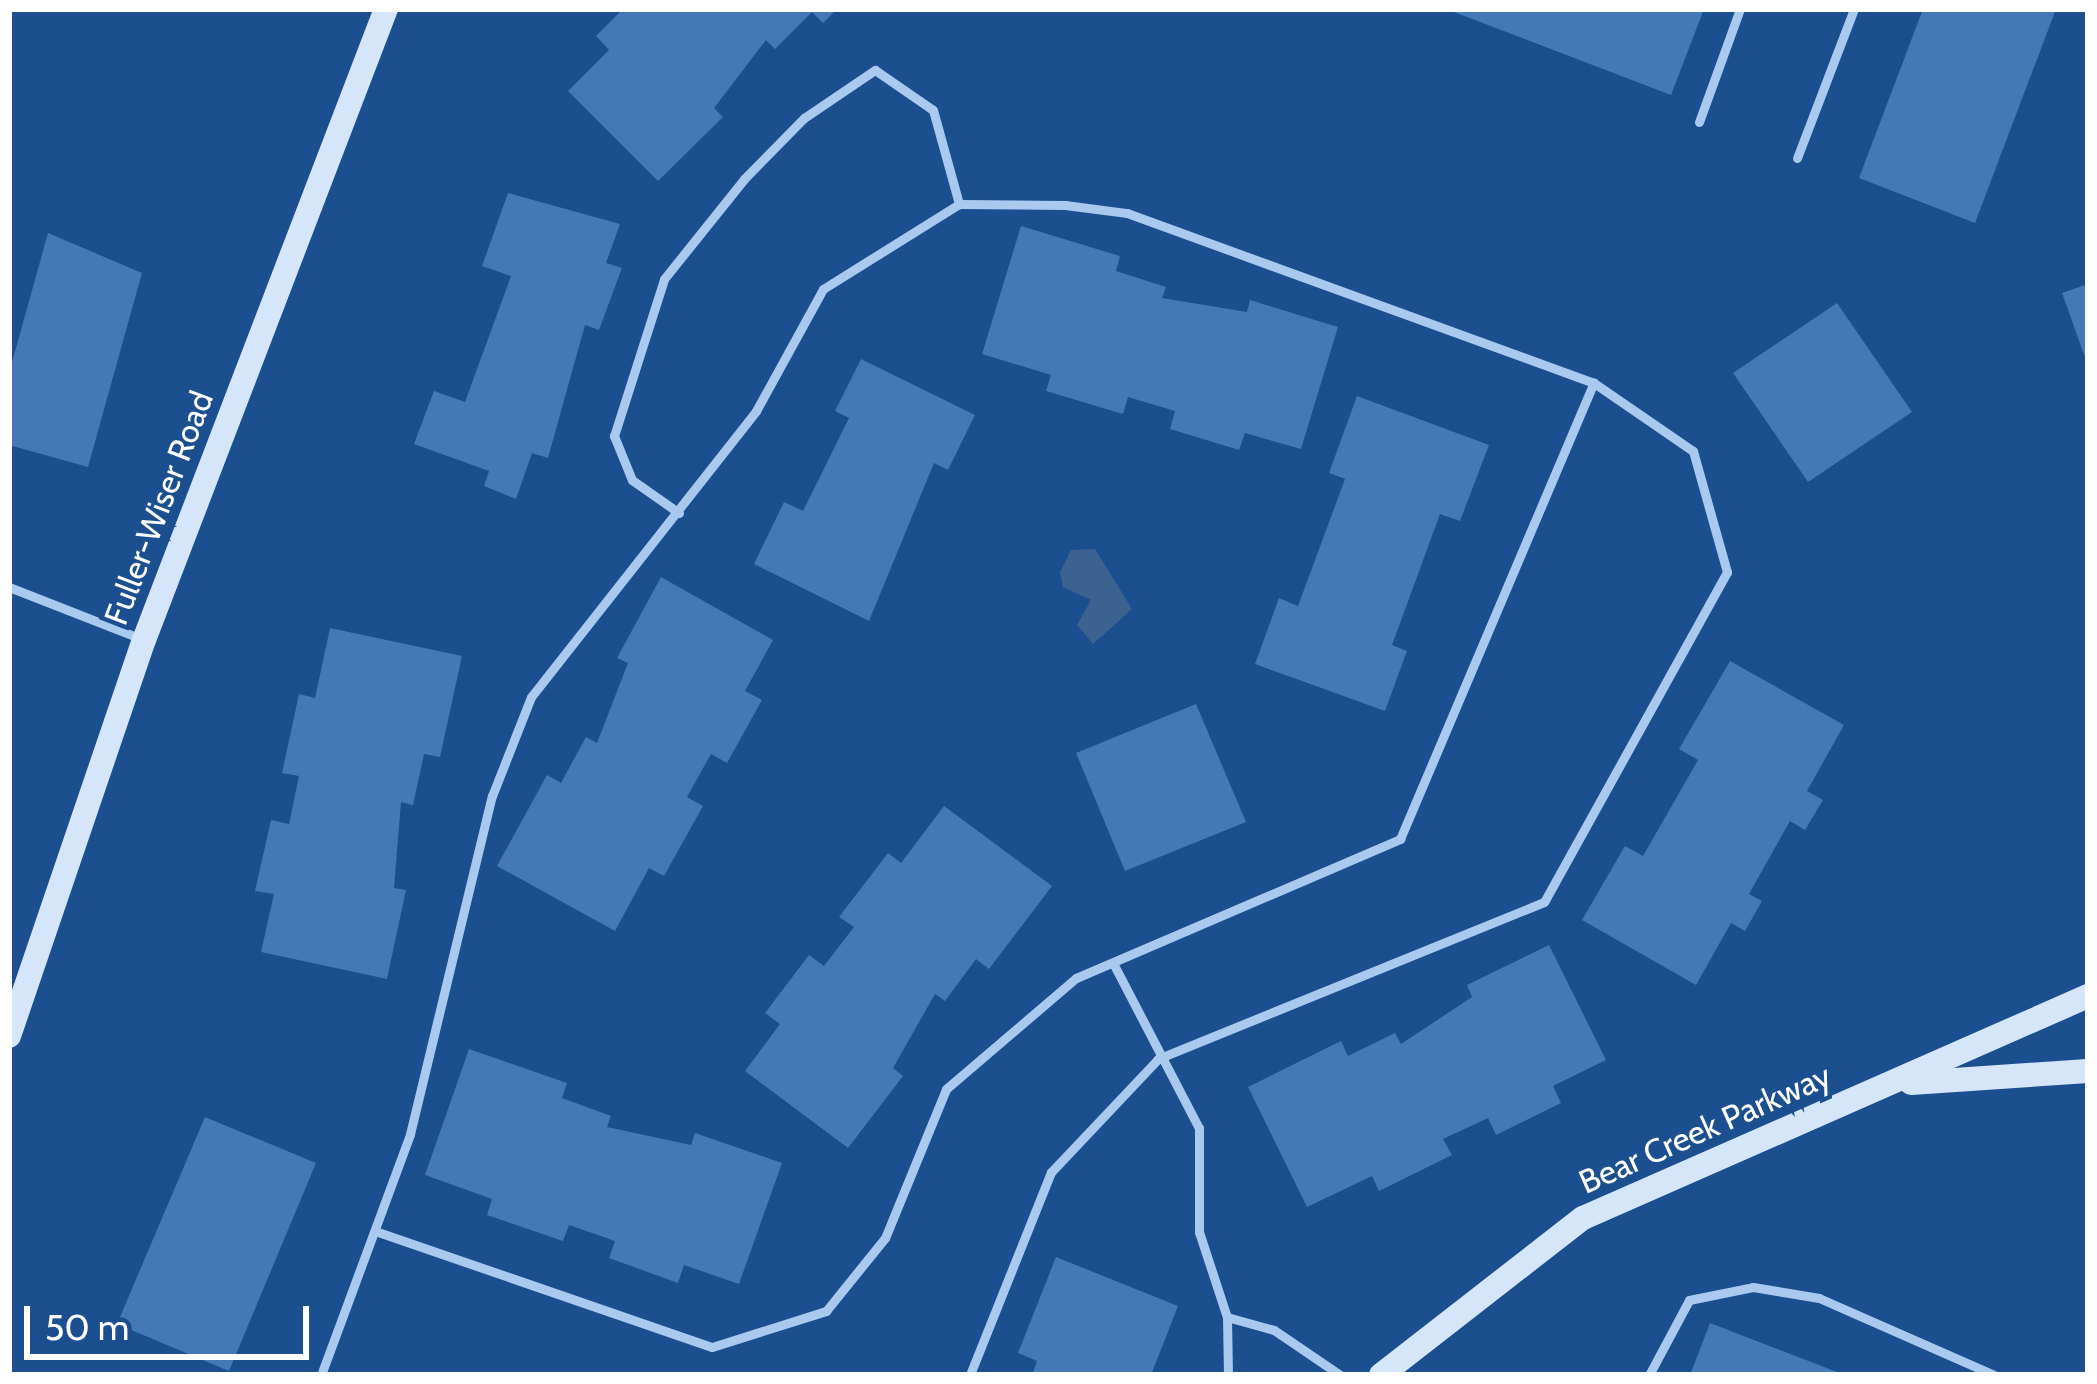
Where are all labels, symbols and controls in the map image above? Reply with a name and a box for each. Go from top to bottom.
street label: Fuller-Wiser Road [96,386,222,630]
street label: Bear Creek Parkway [1573,1056,1837,1202]
scale bar [30,1282,315,1356]
text: 50 m [45,1305,129,1349]

